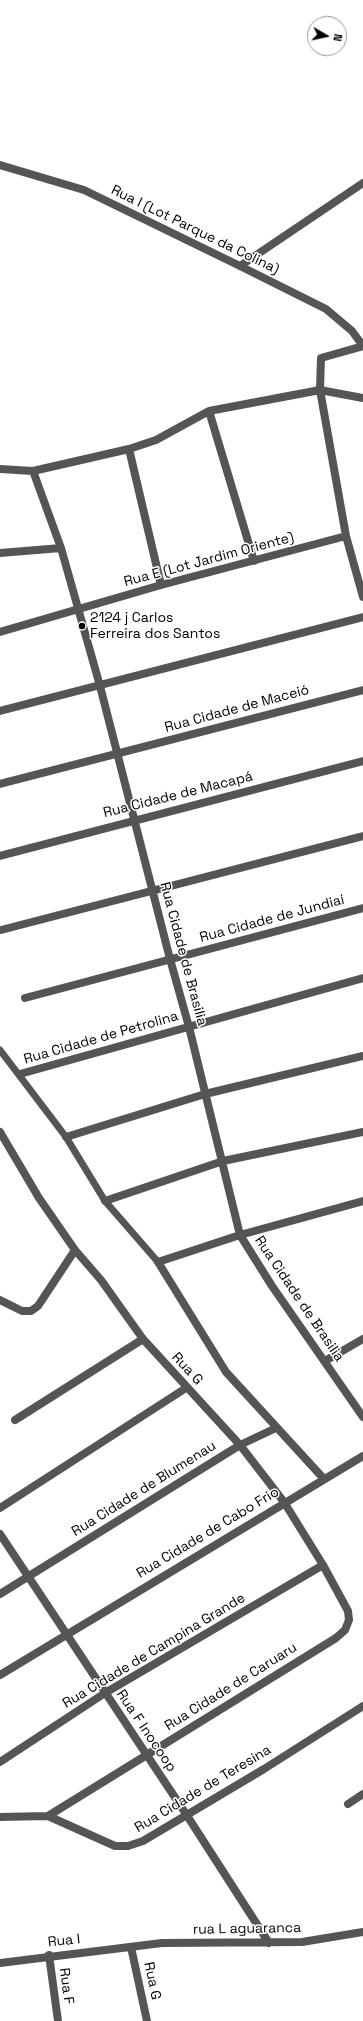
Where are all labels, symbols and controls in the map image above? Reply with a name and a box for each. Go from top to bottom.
north arrow [307,16,347,56]
text: N [330,33,345,42]
street label: Rua I (Lot Parque da Colina) [108,182,282,278]
street label: Rua E (Lot Jardim Oriente) [122,529,296,591]
place label: 2124 j Carlos Ferreira dos Santos [90,610,220,642]
marker: 2124 j Carlos Ferreira dos Santos [77,621,87,631]
street label: Rua Cidade de Maceió [163,682,311,736]
street label: Rua Cidade de Macapá [101,768,255,822]
street label: Rua Cidade de Brasilia [156,880,210,1028]
street label: Rua Cidade de Jundiaí [198,892,346,946]
street label: Rua Cidade de Petrolina [22,1008,180,1068]
street label: Rua Cidade de Brasilia [251,1233,347,1365]
street label: Rua G [168,1349,206,1389]
street label: Rua Cidade de Blumenau [69,1438,219,1540]
street label: Rua Cidade de Cabo Frio [134,1484,282,1582]
street label: Rua Cidade de Campina Grande [60,1590,248,1712]
street label: Rua Cidade de Caruaru [162,1639,300,1735]
street label: Rua F Inocoop [112,1687,180,1775]
street label: Rua Cidade de Teresina [132,1742,274,1836]
street label: rua L aguaranca [193,1920,301,1938]
street label: Rua I [47,1931,81,1951]
street label: Rua G [140,1961,164,2001]
street label: Rua F [55,1967,77,2005]

